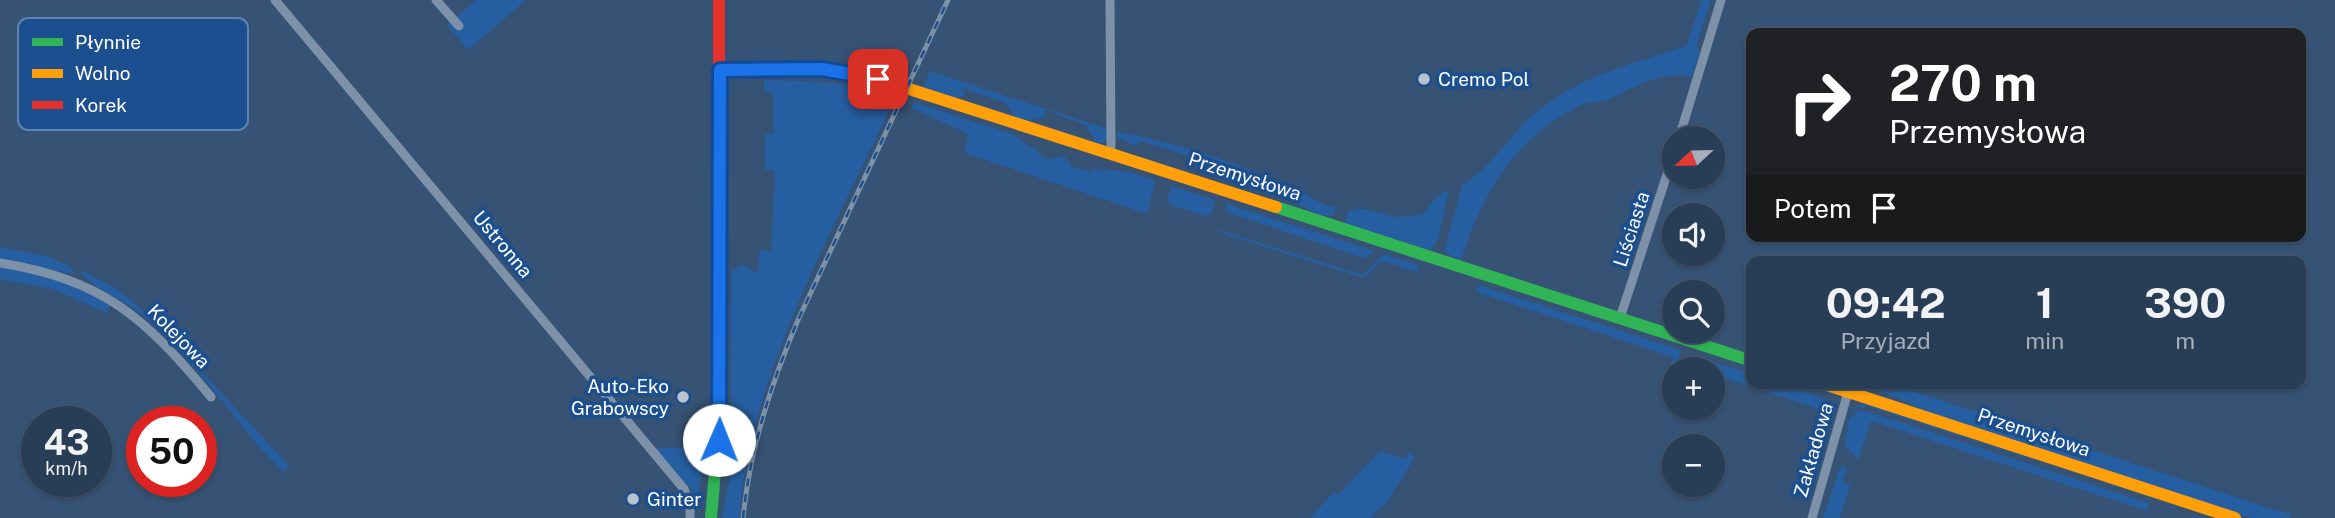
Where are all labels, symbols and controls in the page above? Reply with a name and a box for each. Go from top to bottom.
legend [18,18,248,130]
text: Płynnie [75,31,141,53]
pin [848,49,908,109]
text: 270 m [1889,54,2037,112]
icon: right [1774,56,1865,147]
icon: arrive [859,60,897,98]
text: Wolno [75,62,130,84]
place label: Cremo Pol [1438,68,1529,90]
marker: Cremo Pol [1416,71,1432,87]
text: Korek [75,94,127,116]
text: Przemysłowa [1889,113,2086,150]
north arrow [1662,126,1726,189]
map controls [1662,126,1725,497]
street label: Przemysłowa [1186,147,1304,205]
street label: Liściasta [1609,189,1653,269]
icon: arrive [1865,189,1903,227]
text: Potem [1774,193,1851,224]
button: sound [1662,203,1725,266]
street label: Ustronna [469,206,537,282]
text: 09:42 [1826,278,1946,327]
text: 1 [2036,278,2054,327]
text: 390 [2144,278,2226,327]
button: search [1662,280,1725,343]
street label: Kolejowa [143,300,215,372]
text: Przyjazd [1840,327,1931,354]
text: min [2025,327,2064,354]
text: m [2175,327,2195,354]
button: + [1662,357,1725,420]
place label: Auto-Eko Grabowscy [571,375,669,419]
marker: Auto-Eko Grabowscy [675,389,691,405]
street label: Zakładowa [1789,400,1837,500]
position arrow [682,403,756,477]
street label: Przemysłowa [1975,403,2093,461]
speed limit sign: 50 [126,406,217,497]
text: 43 [43,422,90,463]
button: − [1662,434,1725,497]
text: km/h [45,458,88,479]
place label: Ginter [647,488,702,510]
marker: Ginter [625,491,641,507]

